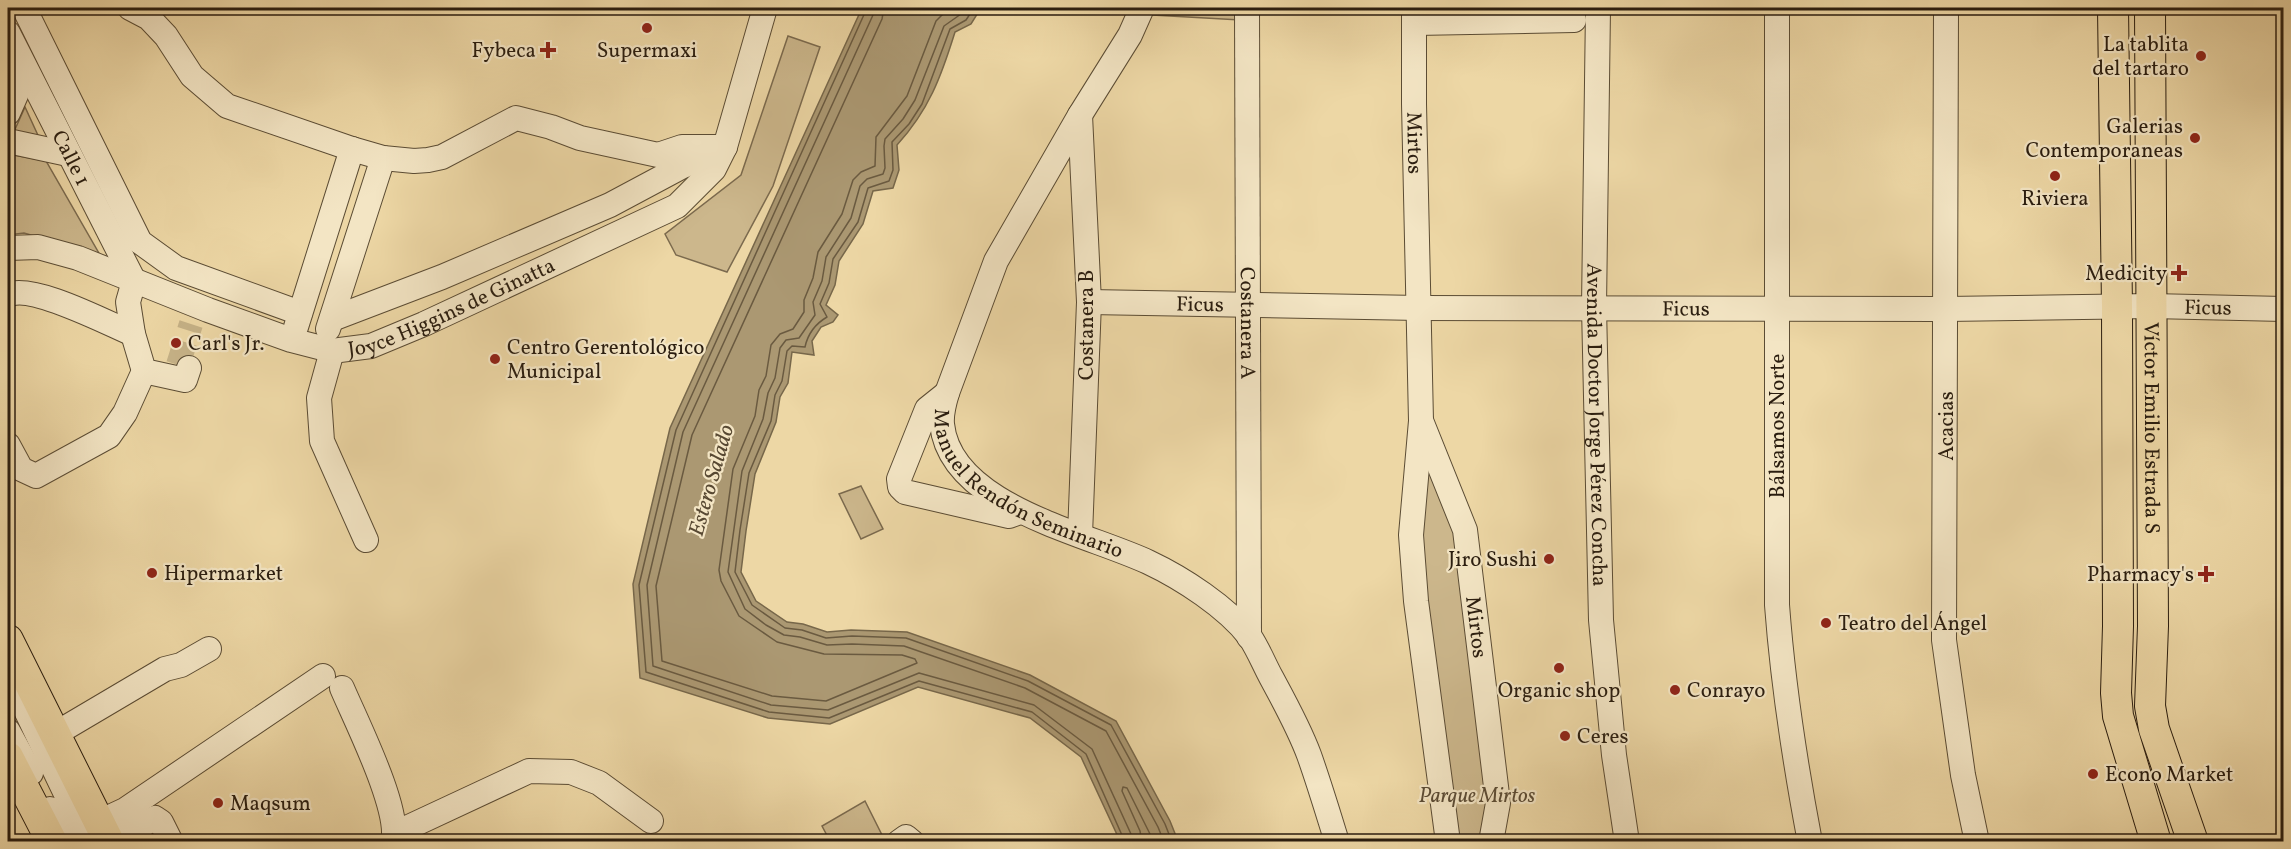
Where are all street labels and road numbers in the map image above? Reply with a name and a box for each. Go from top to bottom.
street label: Mirtos [1398,112,1429,174]
street label: Calle 1 [44,126,96,191]
street label: Joyce Higgins de Ginatta [346,252,560,365]
street label: Avenida Doctor Jorge Pérez Concha [1578,263,1613,587]
street label: Costanera A [1232,267,1261,380]
street label: Costanera B [1073,270,1102,380]
street label: Ficus [1176,291,1224,320]
street label: Ficus [2184,294,2232,324]
street label: Ficus [1662,295,1710,325]
street label: Víctor Emilio Estrada S [2136,322,2166,534]
street label: Bálsamos Norte [1764,354,1793,498]
street label: Acacias [1933,391,1962,461]
street label: Manuel Rendón Seminario [926,408,1127,566]
street label: Mirtos [1457,595,1493,660]

